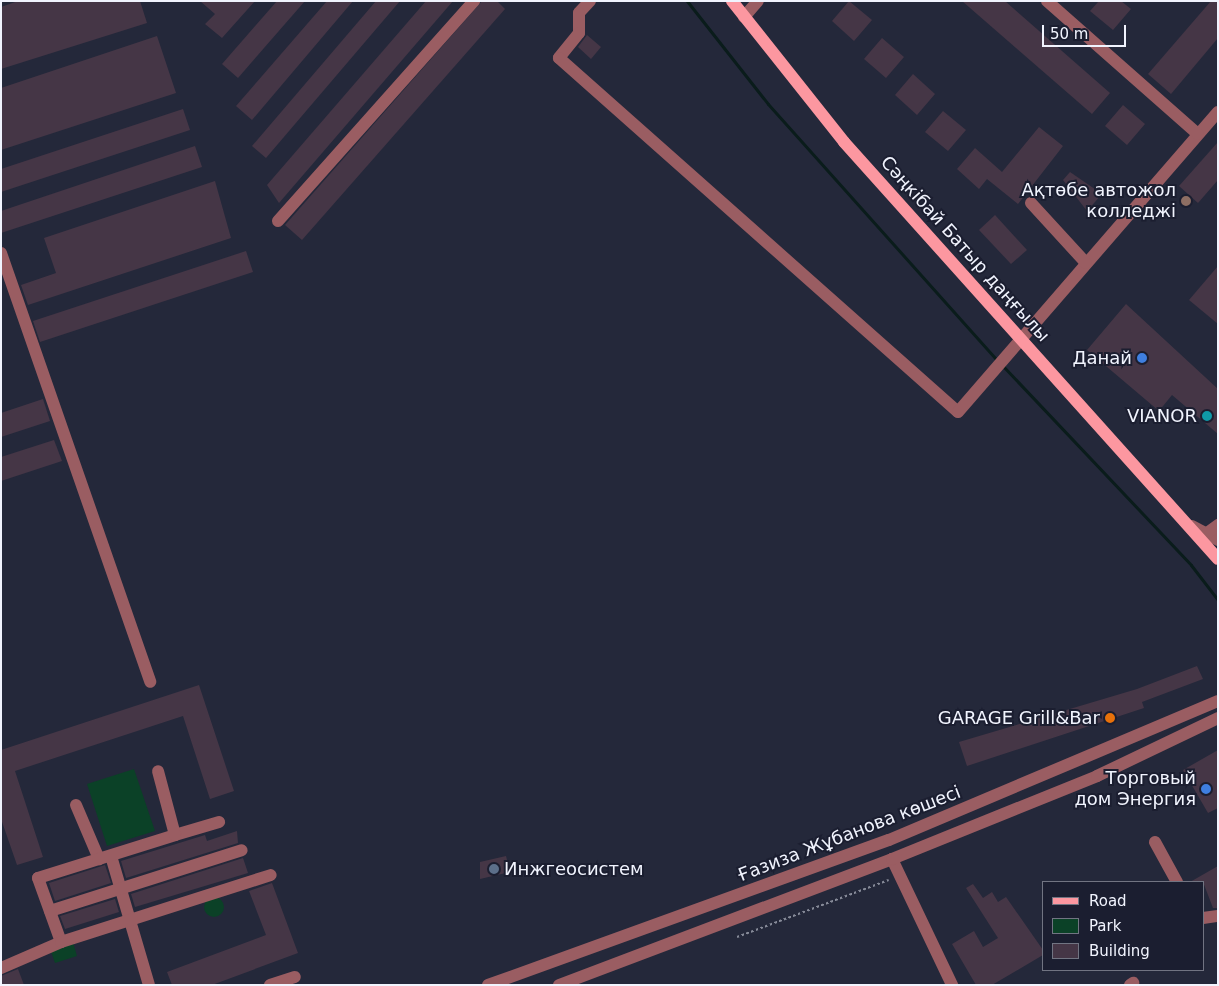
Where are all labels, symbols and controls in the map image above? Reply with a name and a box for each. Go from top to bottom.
scale bar [1044,15,1128,47]
text: 50 m [1050,25,1088,43]
street label: Сәңкібай Батыр даңғылы [876,152,1054,346]
place label: Ақтөбе автожол колледжі [1022,180,1176,222]
marker: Ақтөбе автожол колледжі [1180,195,1192,207]
place label: Данай [1072,347,1132,369]
marker: Данай [1136,352,1148,364]
place label: VIANOR [1127,405,1197,427]
marker: VIANOR [1201,410,1213,422]
place label: GARAGE Grill&Bar [938,707,1100,729]
marker: GARAGE Grill&Bar [1104,712,1116,724]
place label: Торговый дом Энергия [1074,768,1196,811]
street label: Ғазиза Жұбанова көшесі [734,781,964,887]
marker: Торговый дом Энергия [1200,783,1212,795]
place label: Инжгеосистем [504,858,644,880]
marker: Инжгеосистем [488,863,500,875]
legend [1042,881,1204,971]
text: Road [1089,892,1127,910]
text: Park [1089,917,1121,935]
text: Building [1089,942,1150,960]

